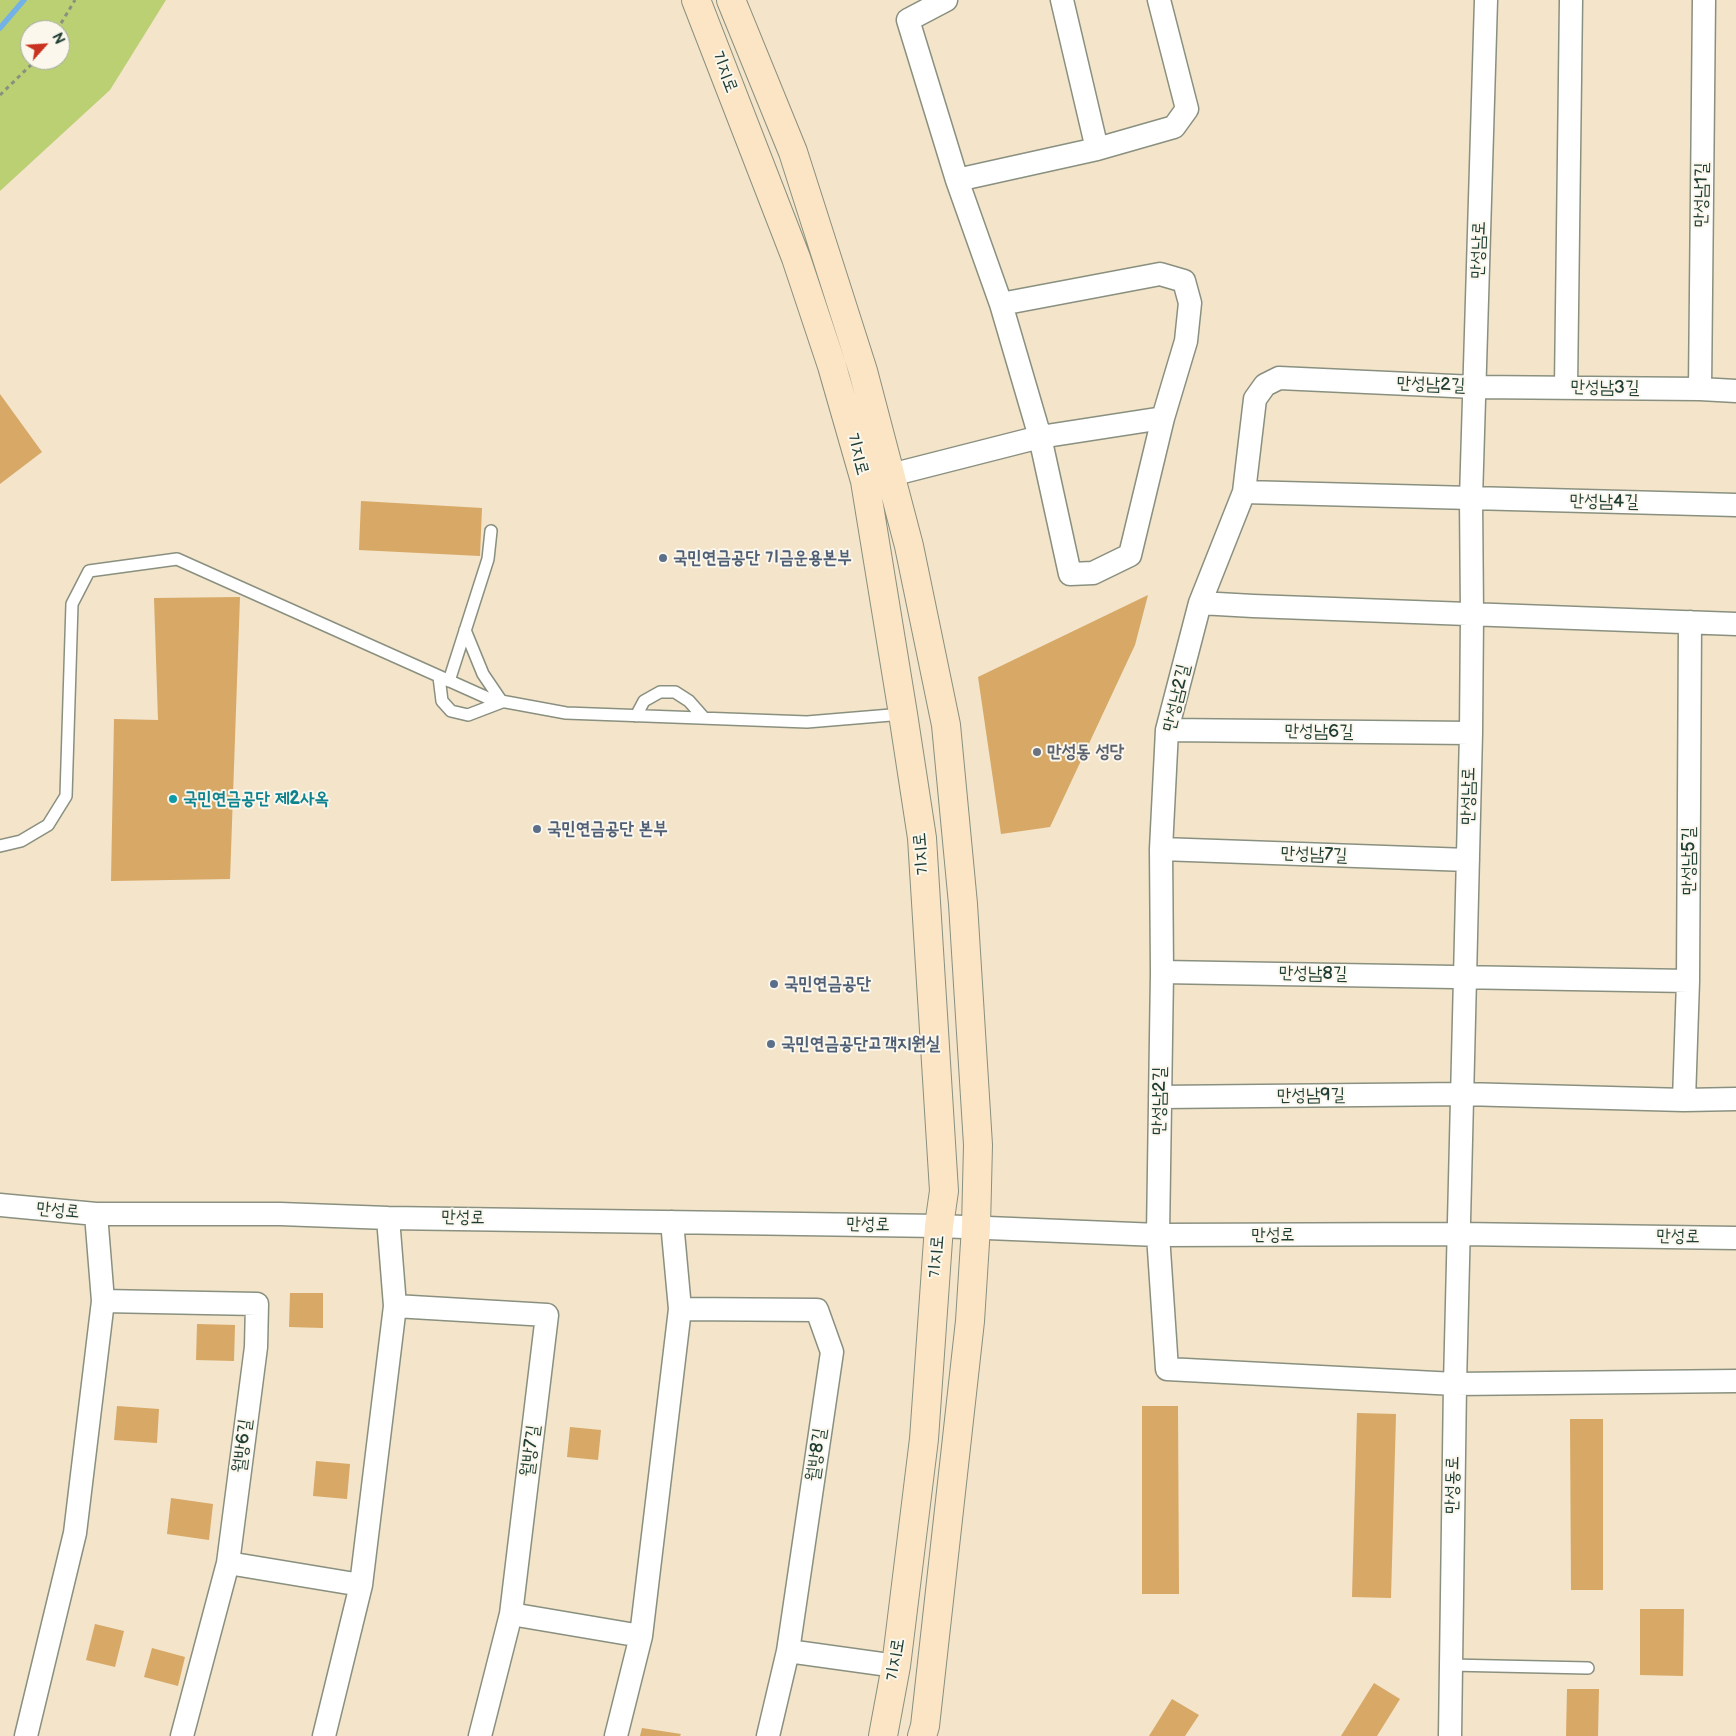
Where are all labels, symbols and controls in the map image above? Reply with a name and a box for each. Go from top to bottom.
north arrow [20,20,70,70]
text: N [48,30,68,47]
street label: 기지로 [706,48,742,96]
street label: 만성남1길 [1691,162,1713,228]
street label: 만성남로 [1467,221,1491,279]
street label: 만성남2길 [1396,373,1466,397]
street label: 만성남3길 [1570,377,1640,399]
street label: 기지로 [841,430,873,478]
street label: 만성남4길 [1569,491,1639,513]
place label: 국민연금공단 기금운용본부 [673,547,852,569]
marker: 국민연금공단 기금운용본부 [657,552,669,564]
street label: 만성남2길 [1159,662,1195,734]
street label: 만성남6길 [1284,721,1354,743]
place label: 만성동 성당 [1047,741,1124,763]
marker: 만성동 성당 [1031,746,1043,758]
street label: 만성남로 [1458,767,1480,825]
place label: 국민연금공단 제2사옥 [183,788,329,810]
marker: 국민연금공단 제2사옥 [167,793,179,805]
place label: 국민연금공단 본부 [547,818,668,840]
marker: 국민연금공단 본부 [531,823,543,835]
street label: 만성남5길 [1678,827,1700,895]
street label: 기지로 [909,831,935,877]
street label: 만성남7길 [1280,843,1348,867]
street label: 만성남8길 [1279,963,1347,985]
place label: 국민연금공단 [784,973,871,995]
marker: 국민연금공단 [768,978,780,990]
place label: 국민연금공단고객지원실 [781,1033,940,1055]
marker: 국민연금공단고객지원실 [765,1038,777,1050]
street label: 만성남2길 [1149,1067,1171,1135]
street label: 만성남9길 [1277,1085,1345,1107]
street label: 만성로 [35,1198,81,1224]
street label: 만성로 [441,1207,485,1229]
street label: 만성로 [846,1214,890,1236]
street label: 만성로 [1251,1224,1295,1246]
street label: 만성로 [1656,1226,1700,1248]
street label: 기지로 [925,1235,949,1279]
street label: 월방6길 [229,1418,257,1474]
street label: 월방7길 [517,1424,545,1478]
street label: 월방8길 [803,1427,831,1483]
street label: 만성동로 [1442,1456,1464,1514]
street label: 기지로 [882,1637,910,1683]

